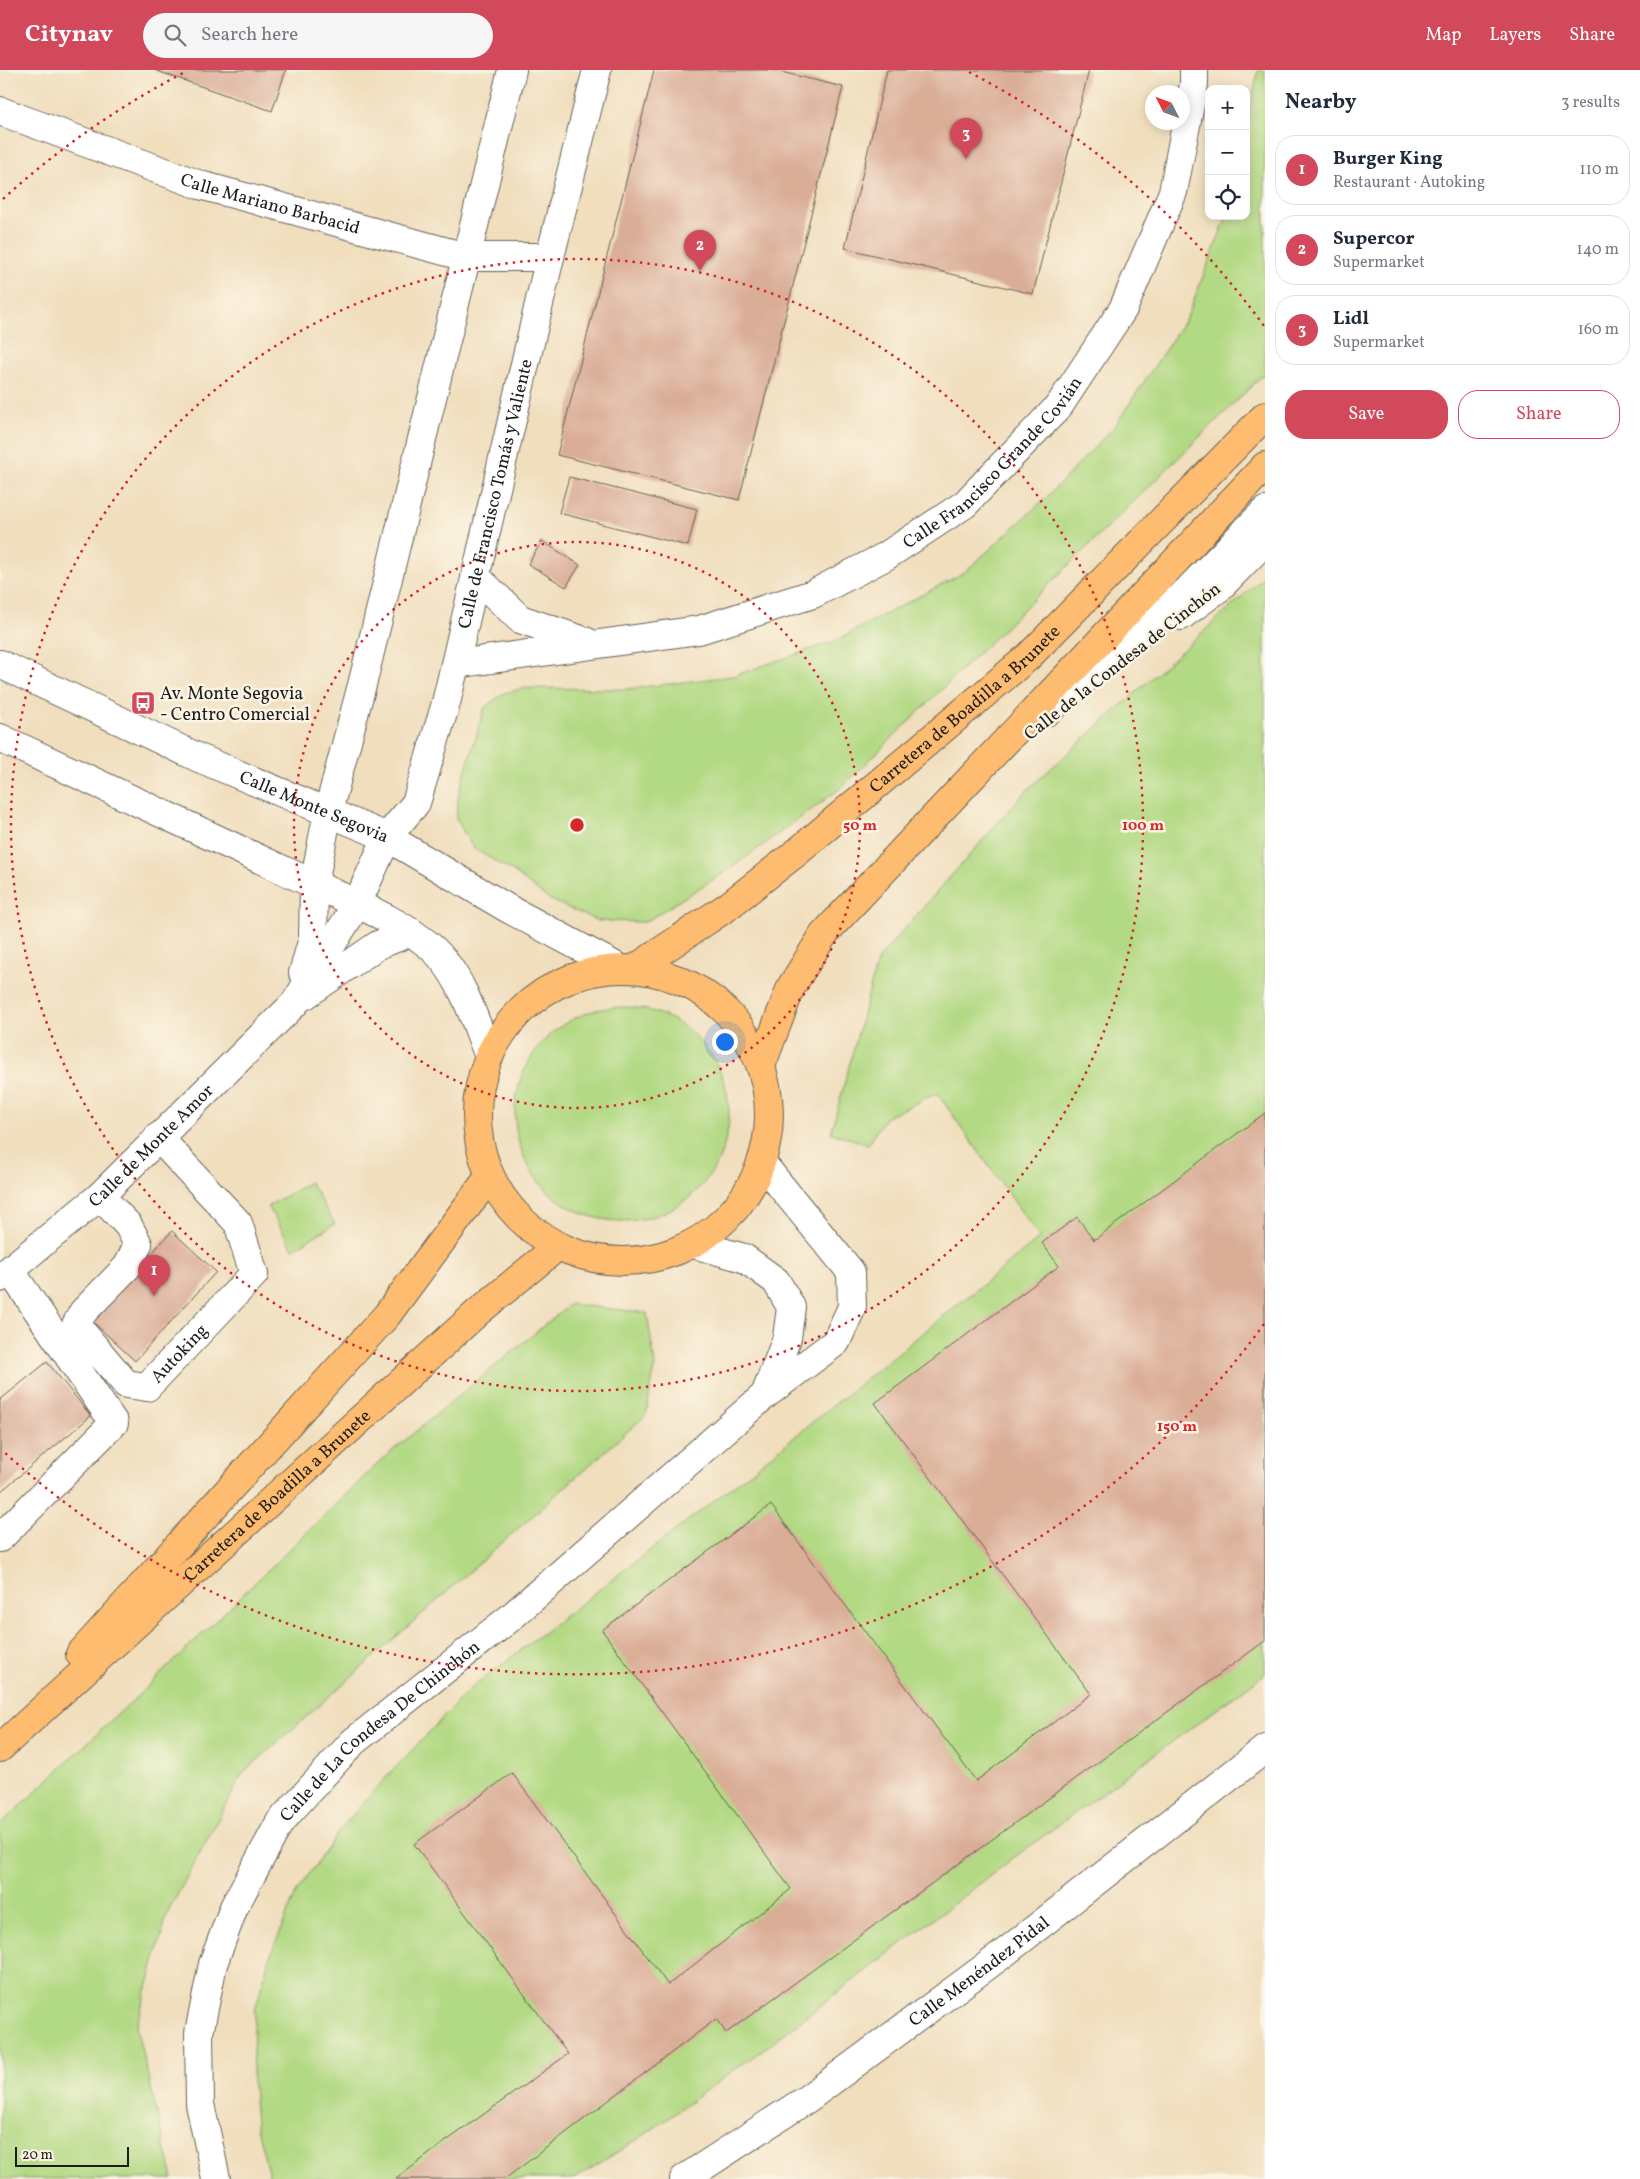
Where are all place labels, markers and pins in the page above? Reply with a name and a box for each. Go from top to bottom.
pin: 3 [950,118,982,159]
pin: 2 [684,230,716,271]
place label: Av. Monte Segovia - Centro Comercial [160,682,310,728]
bus stop icon: Av. Monte Segovia - Centro Comercial [130,690,156,716]
centre of rings [568,816,586,834]
pin: 1 [138,1255,170,1296]

